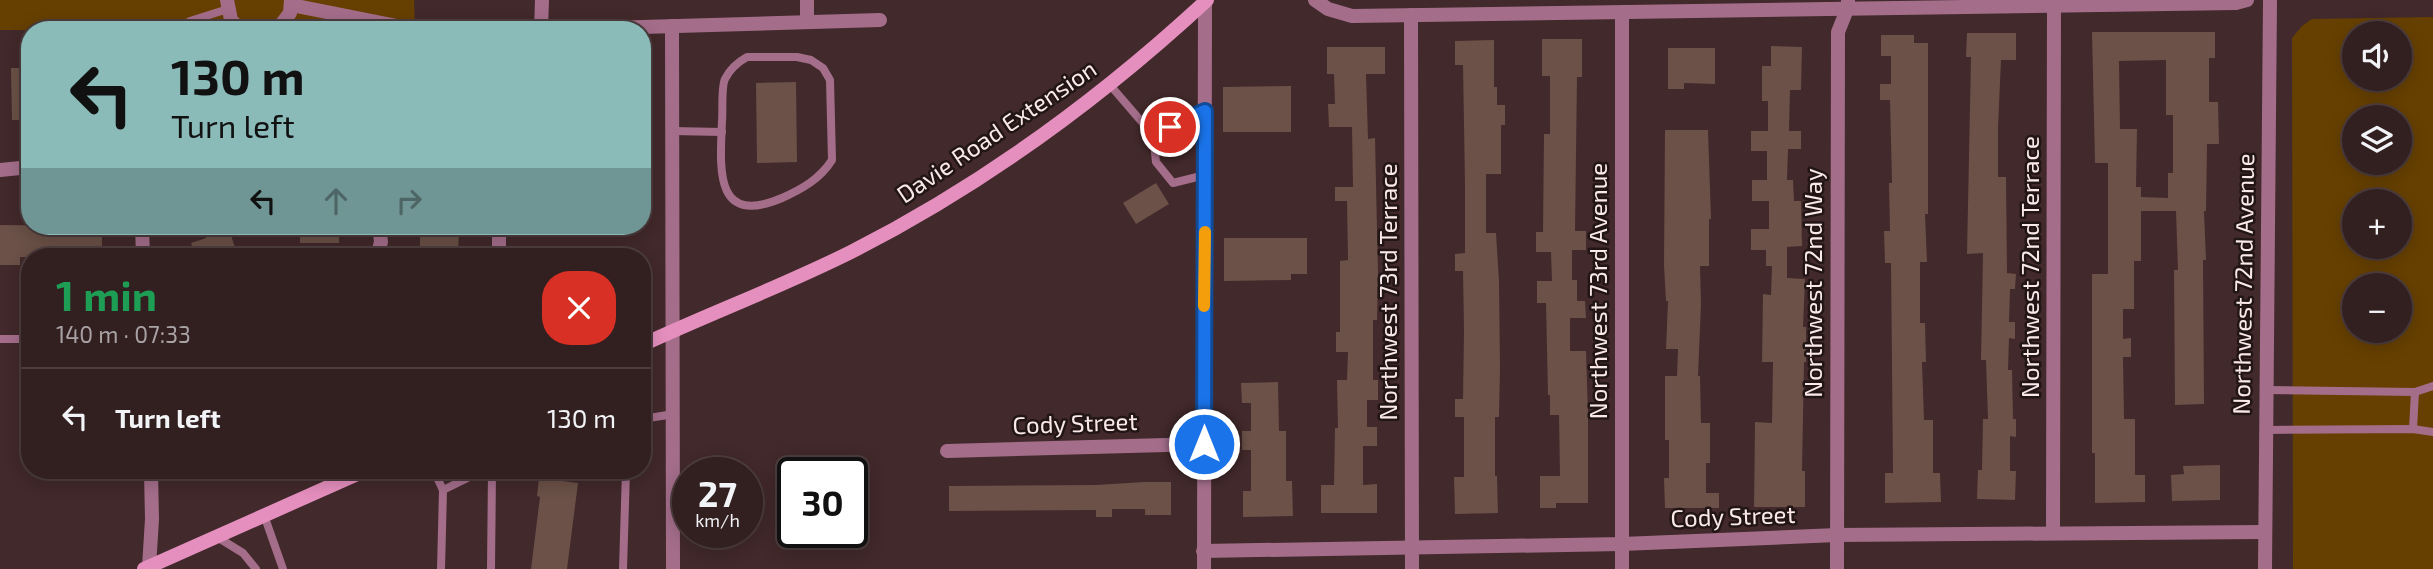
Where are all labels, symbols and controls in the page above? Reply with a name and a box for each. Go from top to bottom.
map controls [2342,21,2412,343]
button: sound [2342,21,2412,91]
text: 130 m [171,46,305,105]
icon: left [56,49,147,140]
street label: Davie Road Extension [891,53,1101,208]
pin [1140,97,1200,157]
button: layers [2342,105,2412,175]
text: Turn left [171,106,295,144]
icon: arrive [1151,108,1189,146]
street label: Northwest 72nd Terrace [2015,136,2044,398]
street label: Northwest 72nd Avenue [2226,153,2259,415]
street label: Northwest 73rd Terrace [1373,163,1402,421]
street label: Northwest 73rd Avenue [1583,163,1612,419]
street label: Northwest 72nd Way [1798,168,1827,398]
icon: left [244,182,282,220]
icon: ahead [317,182,355,220]
icon: right [390,182,428,220]
button: + [2342,189,2412,259]
text: 1 min [56,269,157,319]
button: close [542,271,616,345]
button: − [2342,273,2412,343]
text: 140 m · 07:33 [56,320,191,348]
icon: left [56,398,94,436]
text: Turn left [115,402,221,433]
text: 130 m [547,402,616,433]
street label: Cody Street [1012,406,1138,439]
position arrow [1167,407,1241,481]
speed limit sign: 30 [777,457,868,548]
text: 27 [698,472,737,514]
street label: Cody Street [1670,499,1796,532]
text: km/h [695,509,740,531]

